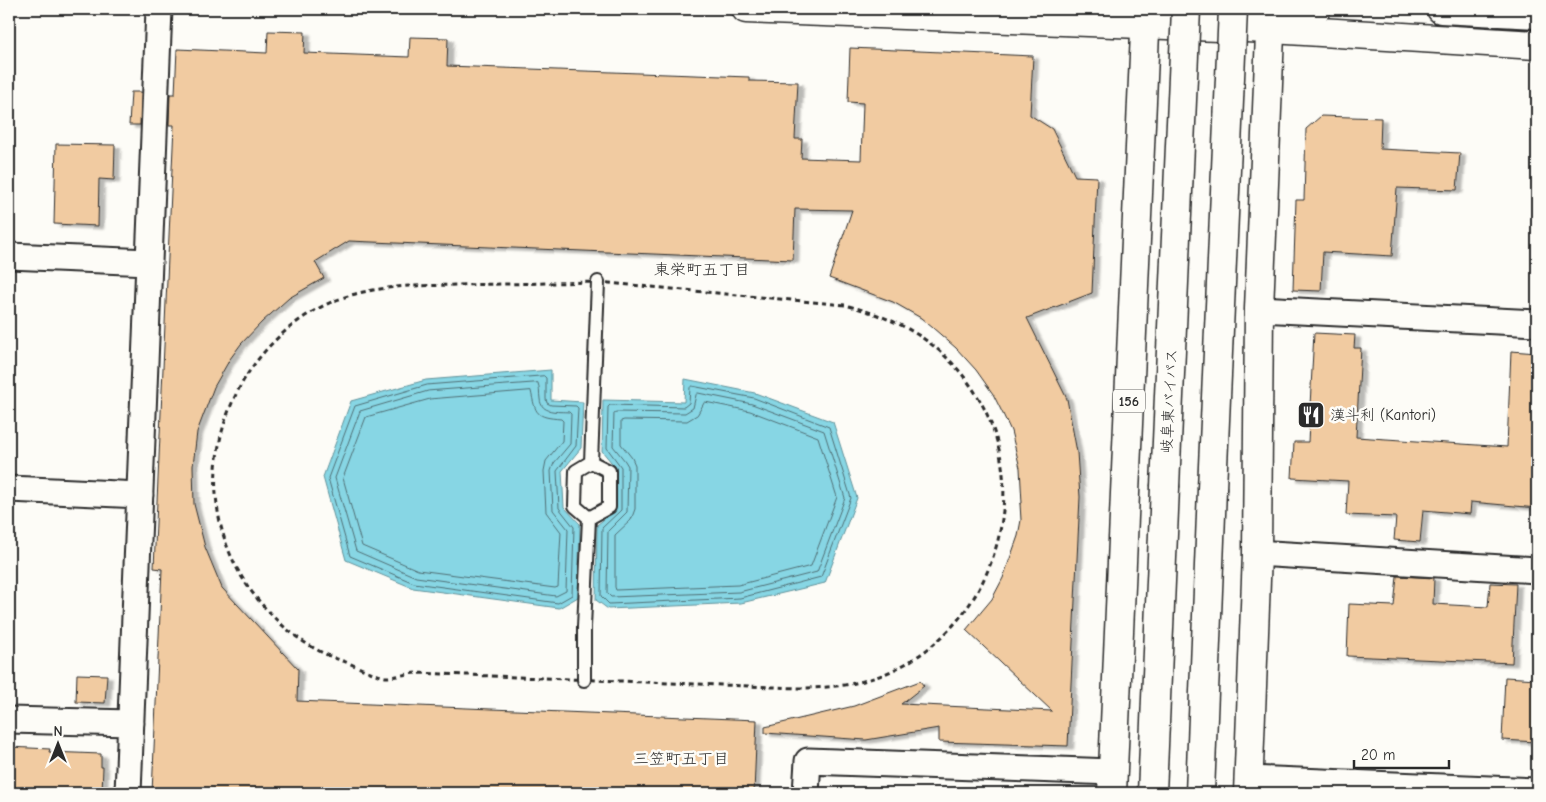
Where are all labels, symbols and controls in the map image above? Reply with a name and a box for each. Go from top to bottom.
district label: 東栄町五丁目 [654,261,750,279]
street label: 岐阜東バイパス [1157,348,1181,454]
road number: 156 [1113,390,1145,412]
restaurant icon: 漢斗利 (Kantori) [1296,400,1326,430]
place label: 漢斗利 (Kantori) [1330,406,1436,424]
north arrow [32,720,82,770]
text: N [53,723,63,740]
scale bar [1354,737,1448,769]
text: 20 m [1361,746,1395,764]
district label: 三笠町五丁目 [633,750,729,768]

